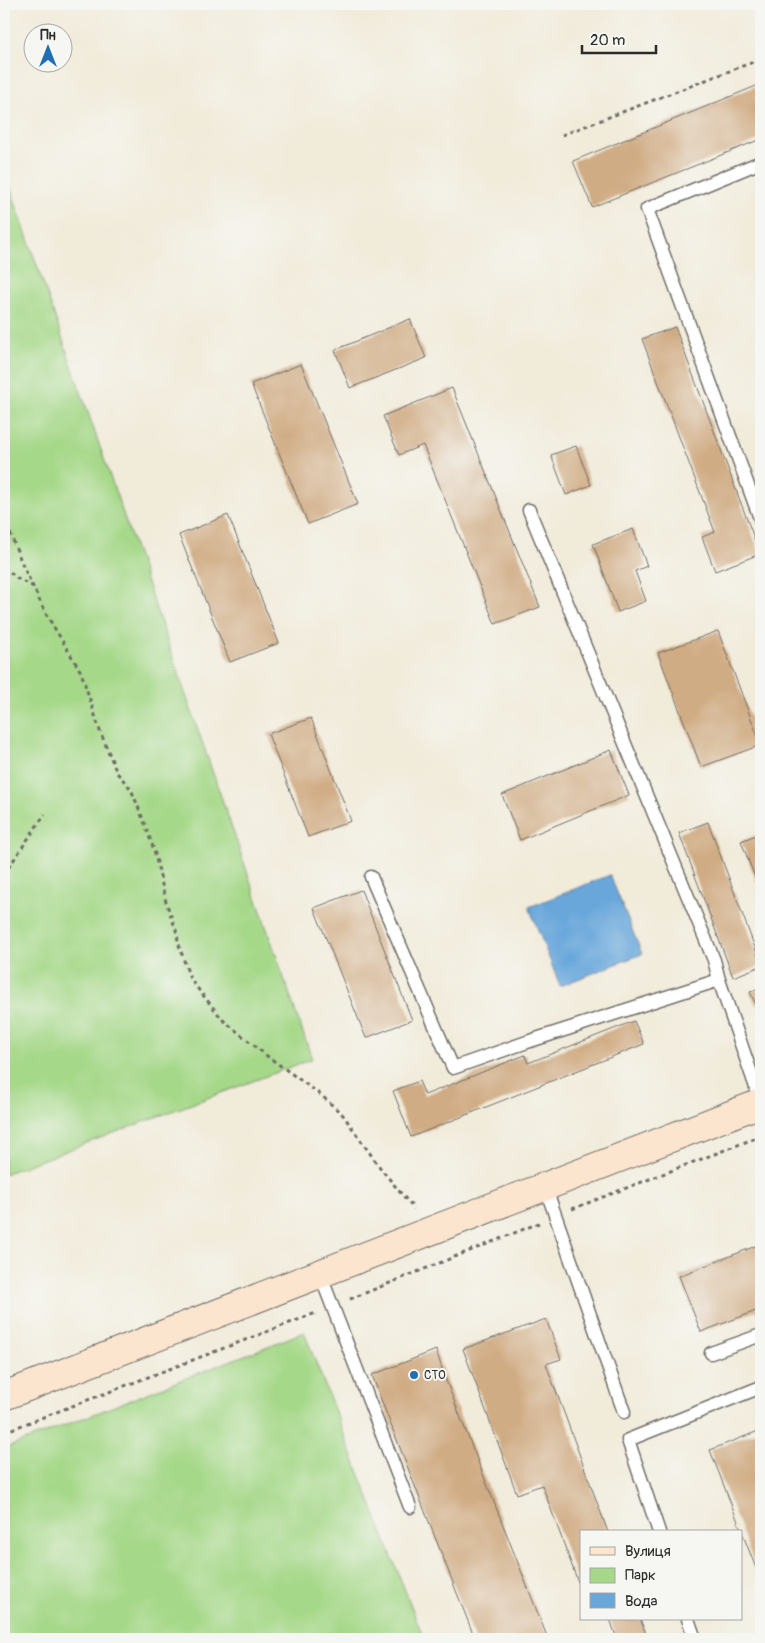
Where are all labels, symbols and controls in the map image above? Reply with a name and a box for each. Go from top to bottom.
north arrow [22,22,72,72]
scale bar [582,22,656,54]
text: Пн [40,27,56,44]
text: 20 m [590,31,625,50]
place label: СТО [424,1368,446,1383]
marker: СТО [408,1369,420,1381]
legend [580,1530,742,1620]
text: Вулиця [625,1542,671,1561]
text: Парк [625,1566,656,1585]
text: Вода [625,1592,658,1611]

